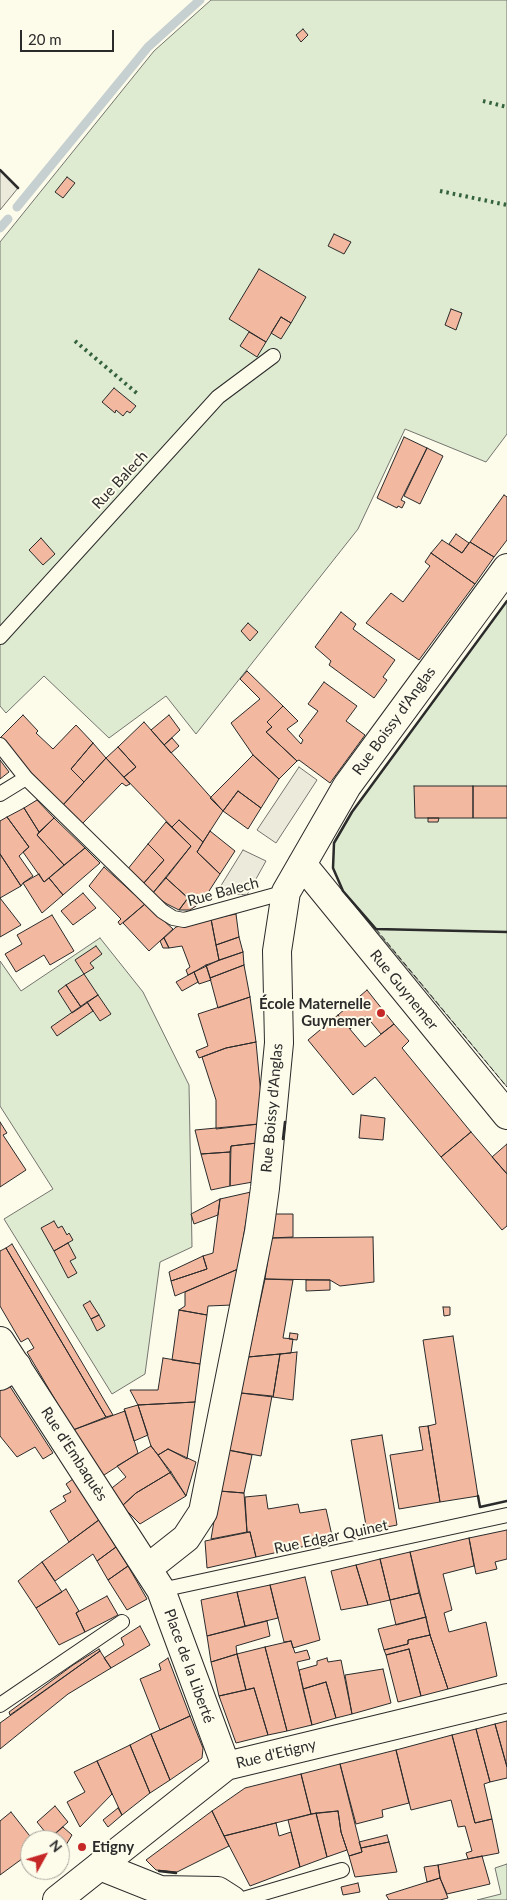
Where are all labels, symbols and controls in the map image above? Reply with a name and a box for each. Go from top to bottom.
scale bar [22,20,116,52]
text: 20 m [28,30,62,48]
street label: Rue Balech [88,447,152,513]
street label: Rue Boissy d'Anglas [349,663,439,779]
street label: Rue Balech [185,874,261,910]
street label: Rue Guynemer [366,946,442,1034]
place label: École Maternelle Guynemer [259,995,371,1030]
marker: École Maternelle Guynemer [375,1007,387,1019]
street label: Rue Boissy d'Anglas [257,1043,287,1173]
street label: Rue d'Embaquès [37,1404,111,1504]
street label: Rue Edgar Quinet [272,1516,390,1558]
street label: Place de la Liberté [160,1607,218,1725]
street label: Rue d'Etigny [234,1735,318,1773]
north arrow [20,1830,70,1880]
text: N [46,1836,66,1855]
place label: Etigny [92,1838,134,1856]
marker: Etigny [76,1841,88,1853]

